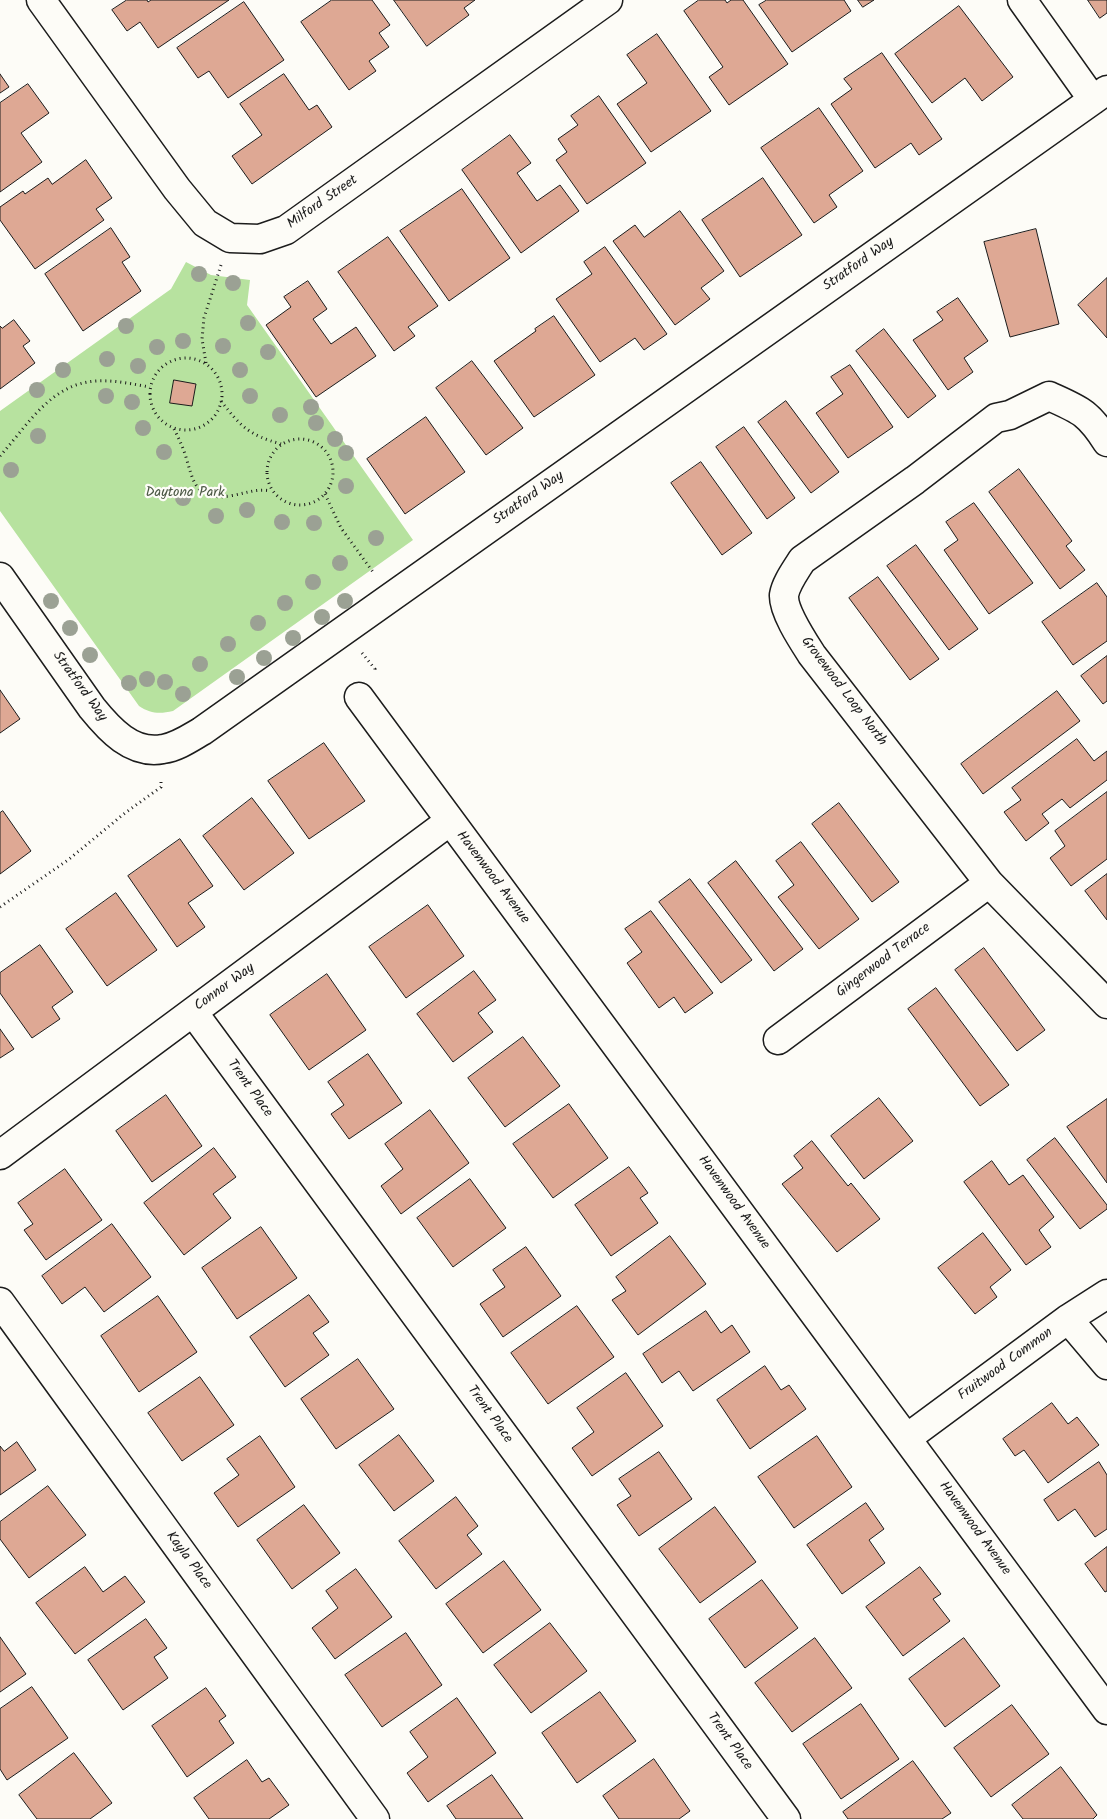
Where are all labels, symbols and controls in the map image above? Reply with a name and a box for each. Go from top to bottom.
street label: Milford Street [285,173,361,233]
street label: Stratford Way [820,234,898,296]
street label: Stratford Way [490,468,568,530]
park label: Daytona Park [146,486,224,502]
street label: Grovewood Loop North [796,634,890,750]
street label: Stratford Way [48,649,110,725]
street label: Havenwood Avenue [452,828,532,928]
street label: Gingerwood Terrace [834,920,934,1002]
street label: Connor Way [192,961,258,1015]
street label: Trent Place [222,1057,276,1121]
street label: Havenwood Avenue [693,1153,773,1253]
street label: Fruitwood Common [955,1325,1057,1405]
street label: Trent Place [462,1383,516,1447]
street label: Havenwood Avenue [934,1479,1014,1579]
street label: Kayla Place [161,1529,215,1593]
street label: Trent Place [702,1710,756,1774]

